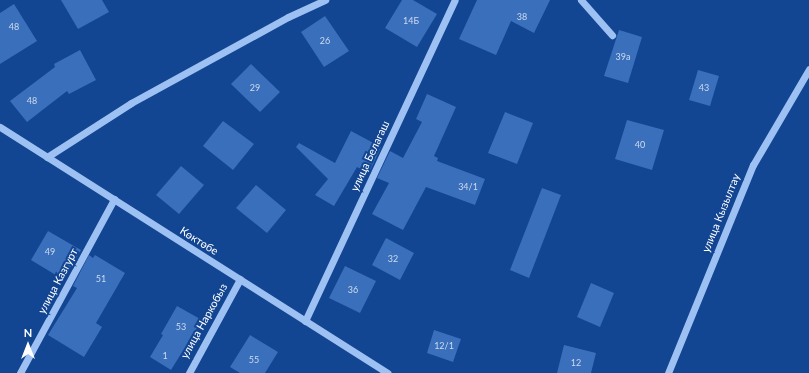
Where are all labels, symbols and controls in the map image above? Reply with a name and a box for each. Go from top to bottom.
house number: 38 [517,12,527,22]
house number: 14Б [403,16,419,26]
house number: 48 [9,22,19,32]
house number: 26 [320,36,330,46]
house number: 39а [616,52,630,62]
house number: 29 [250,83,260,93]
house number: 43 [699,83,709,93]
house number: 48 [27,96,37,106]
street label: улица Белагаш [348,119,392,193]
house number: 40 [635,140,645,150]
street label: улица Кызылтау [699,172,743,254]
house number: 34/1 [458,182,478,192]
street label: Көктөбе [177,224,221,258]
street label: улица Казгурт [35,246,81,316]
house number: 49 [45,247,55,257]
house number: 32 [388,254,398,264]
house number: 51 [96,274,106,284]
street label: улица Наркобыз [178,281,230,361]
house number: 36 [348,285,358,295]
house number: 53 [176,322,186,332]
north arrow [8,325,48,365]
text: N [24,326,32,339]
house number: 12/1 [434,341,454,351]
house number: 1 [162,351,168,361]
house number: 55 [249,355,259,365]
house number: 12 [571,358,581,368]

